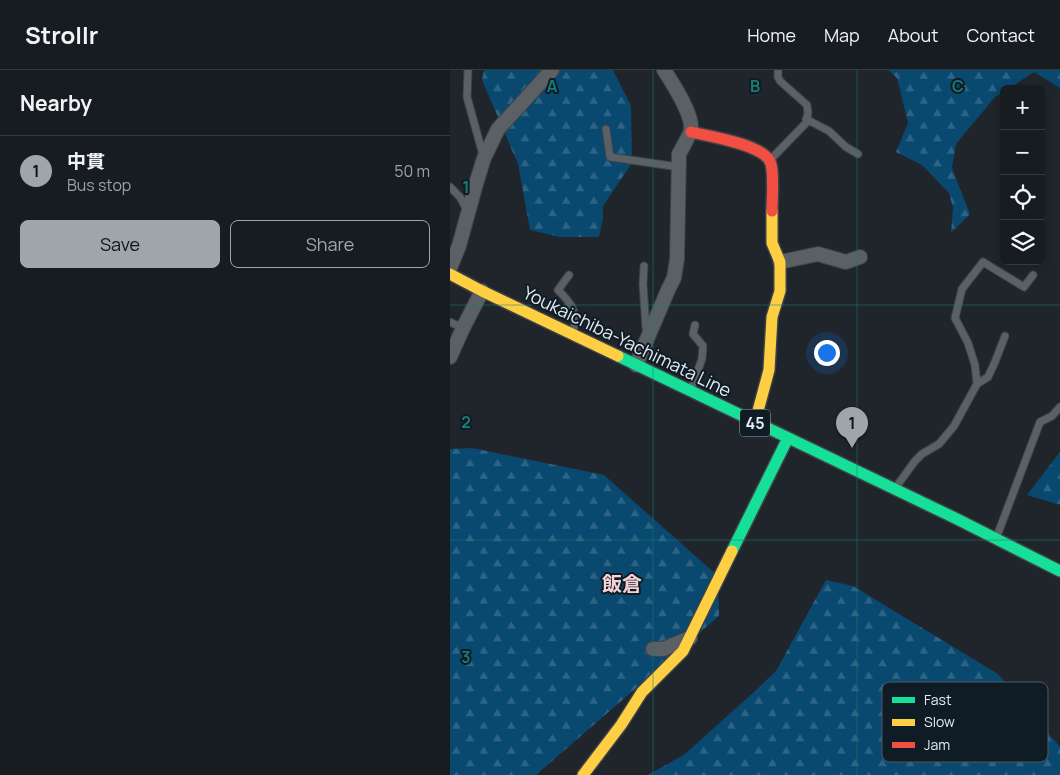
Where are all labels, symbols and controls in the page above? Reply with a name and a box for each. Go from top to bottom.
text: Strollr [25,18,98,51]
text: Home [747,23,796,47]
text: Map [824,23,860,47]
text: About [888,23,938,47]
text: Contact [966,23,1035,47]
text: A [547,75,558,97]
text: B [750,75,760,97]
text: C [952,75,964,97]
map controls [1000,85,1045,265]
button: + [1000,85,1045,130]
text: Nearby [20,89,92,117]
button: − [1000,130,1045,175]
text: 中貫 [67,148,105,174]
text: 1 [32,160,40,182]
text: 50 m [394,160,430,182]
text: Bus stop [67,174,131,196]
button: locate [1000,175,1045,220]
text: 1 [462,176,470,198]
button: Save [20,220,220,268]
button: Share [230,220,430,268]
button: layers [1000,220,1045,265]
street label: Youkaichiba-Yachimata Line [519,280,735,402]
your location [814,340,840,366]
pin: 1 [836,407,868,448]
road number: 45 [740,409,770,436]
text: 2 [461,411,471,433]
district label: 飯倉 [602,570,642,597]
text: 3 [461,646,471,668]
legend [882,682,1048,762]
text: Fast [924,690,952,709]
text: Slow [924,712,955,731]
text: Jam [924,735,950,754]

